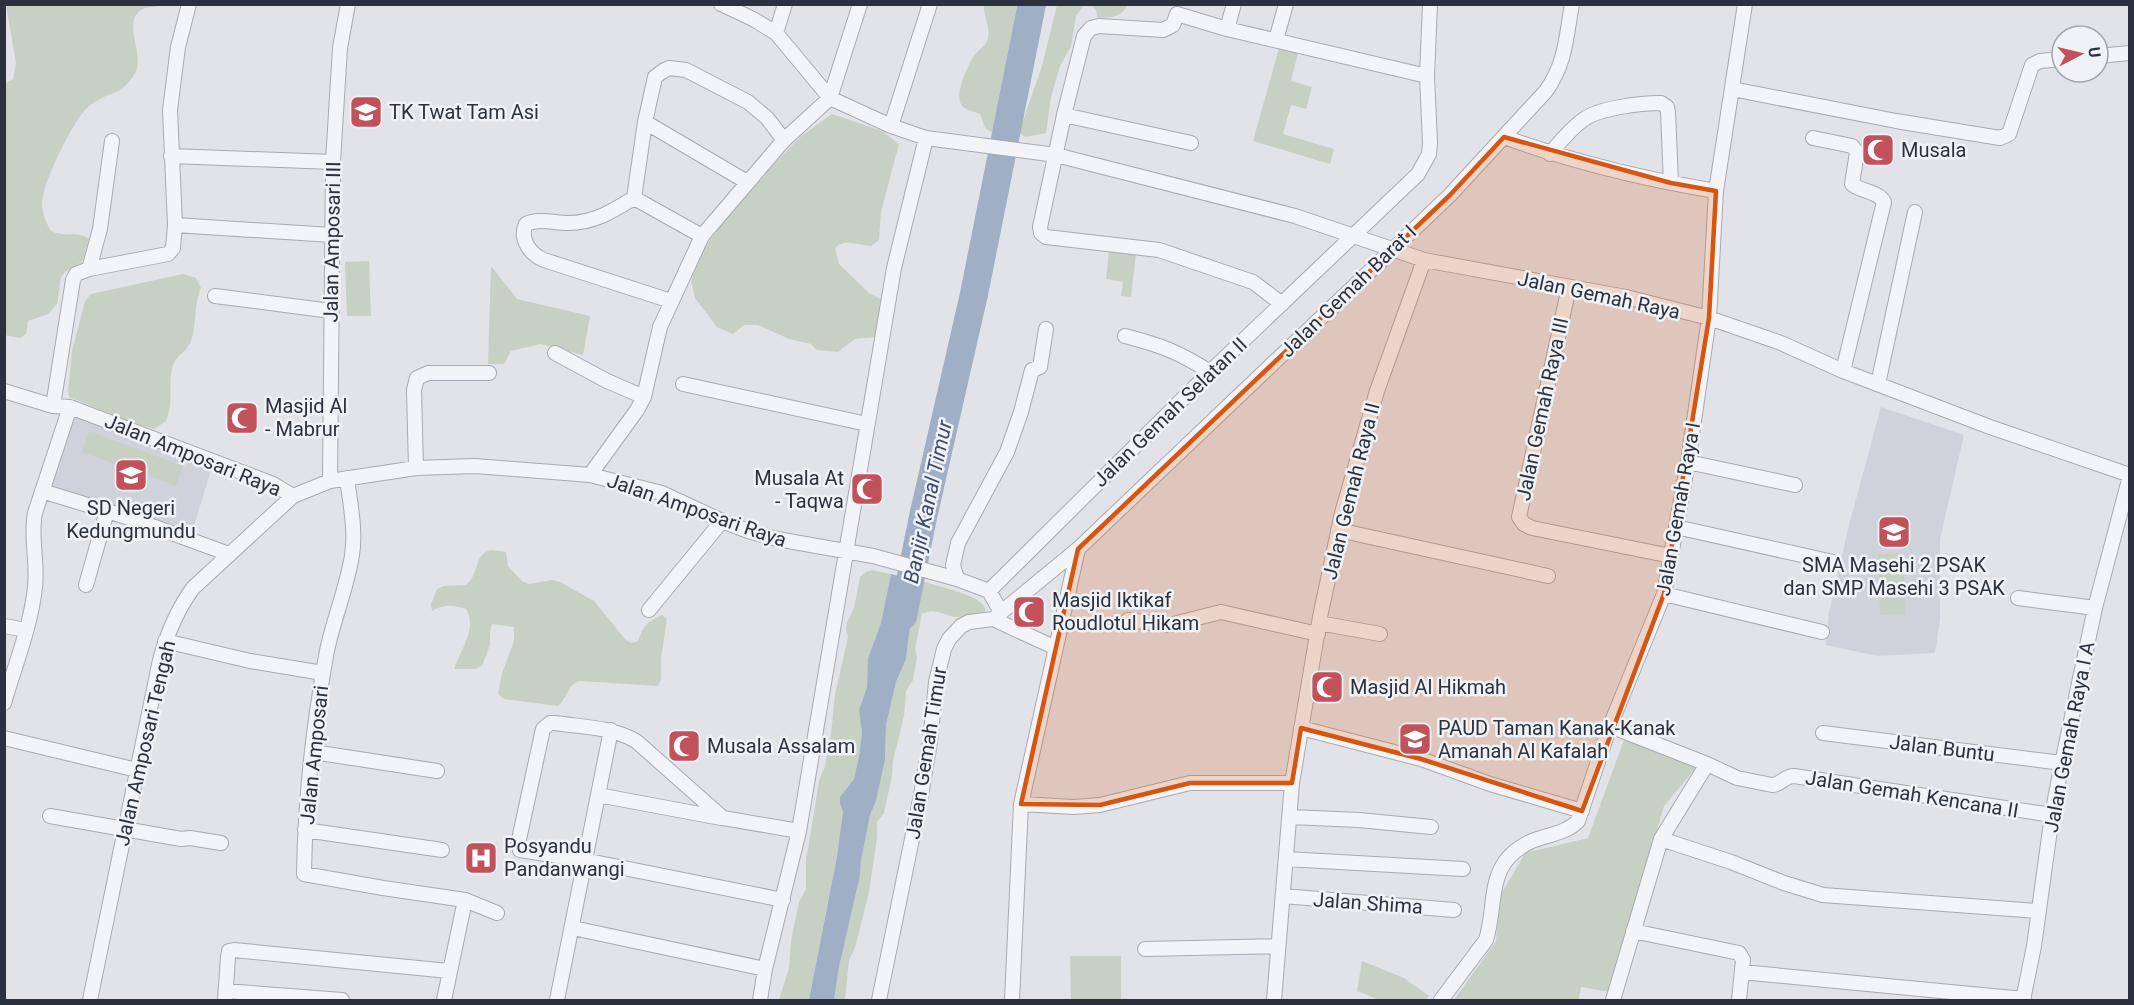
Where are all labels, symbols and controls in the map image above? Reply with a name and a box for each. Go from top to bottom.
north arrow [2050,24,2110,84]
text: U [2084,46,2104,59]
school or university icon: TK Twat Tam Asi [348,94,384,130]
place label: TK Twat Tam Asi [389,100,539,124]
mosque icon: Musala [1860,132,1896,168]
place label: Musala [1901,138,1966,162]
street label: Jalan Amposari III [319,161,345,323]
street label: Jalan Gemah Barat I [1275,220,1421,362]
street label: Jalan Gemah Raya [1516,266,1682,324]
street label: Jalan Gemah Raya III [1511,315,1573,503]
street label: Jalan Gemah Selatan II [1088,332,1252,492]
place label: Masjid Al - Mabrur [265,394,347,441]
mosque icon: Masjid Al - Mabrur [224,400,260,436]
street label: Jalan Gemah Raya II [1317,400,1385,582]
street label: Jalan Amposari Raya [101,409,285,501]
water label: Banjir Kanal Timur [899,417,957,586]
street label: Jalan Gemah Raya I [1651,420,1705,598]
school or university icon: SD Negeri Kedungmundu [113,457,149,493]
place label: Musala At - Taqwa [754,466,844,513]
street label: Jalan Amposari Raya [604,468,790,552]
mosque icon: Musala At - Taqwa [849,471,885,507]
place label: SD Negeri Kedungmundu [66,496,196,543]
school or university icon: SMA Masehi 2 PSAK dan SMP Masehi 3 PSAK [1876,514,1912,550]
place label: SMA Masehi 2 PSAK dan SMP Masehi 3 PSAK [1783,553,2005,600]
place label: Masjid Iktikaf Roudlotul Hikam [1052,588,1199,635]
mosque icon: Masjid Iktikaf Roudlotul Hikam [1011,594,1047,630]
street label: Jalan Amposari Tengah [110,638,180,848]
street label: Jalan Gemah Raya I A [2039,640,2099,834]
street label: Jalan Gemah Timur [901,665,951,841]
mosque icon: Masjid Al Hikmah [1309,669,1345,705]
place label: Masjid Al Hikmah [1350,675,1506,699]
street label: Jalan Amposari [295,684,333,826]
place label: PAUD Taman Kanak-Kanak Amanah Al Kafalah [1438,716,1676,763]
school or university icon: PAUD Taman Kanak-Kanak Amanah Al Kafalah [1397,721,1433,757]
mosque icon: Musala Assalam [666,728,702,764]
street label: Jalan Buntu [1888,730,1996,766]
place label: Musala Assalam [707,734,855,758]
street label: Jalan Gemah Kencana II [1804,765,2020,823]
place label: Posyandu Pandanwangi [504,834,625,881]
hospital icon: Posyandu Pandanwangi [463,840,499,876]
street label: Jalan Shima [1312,887,1424,919]

